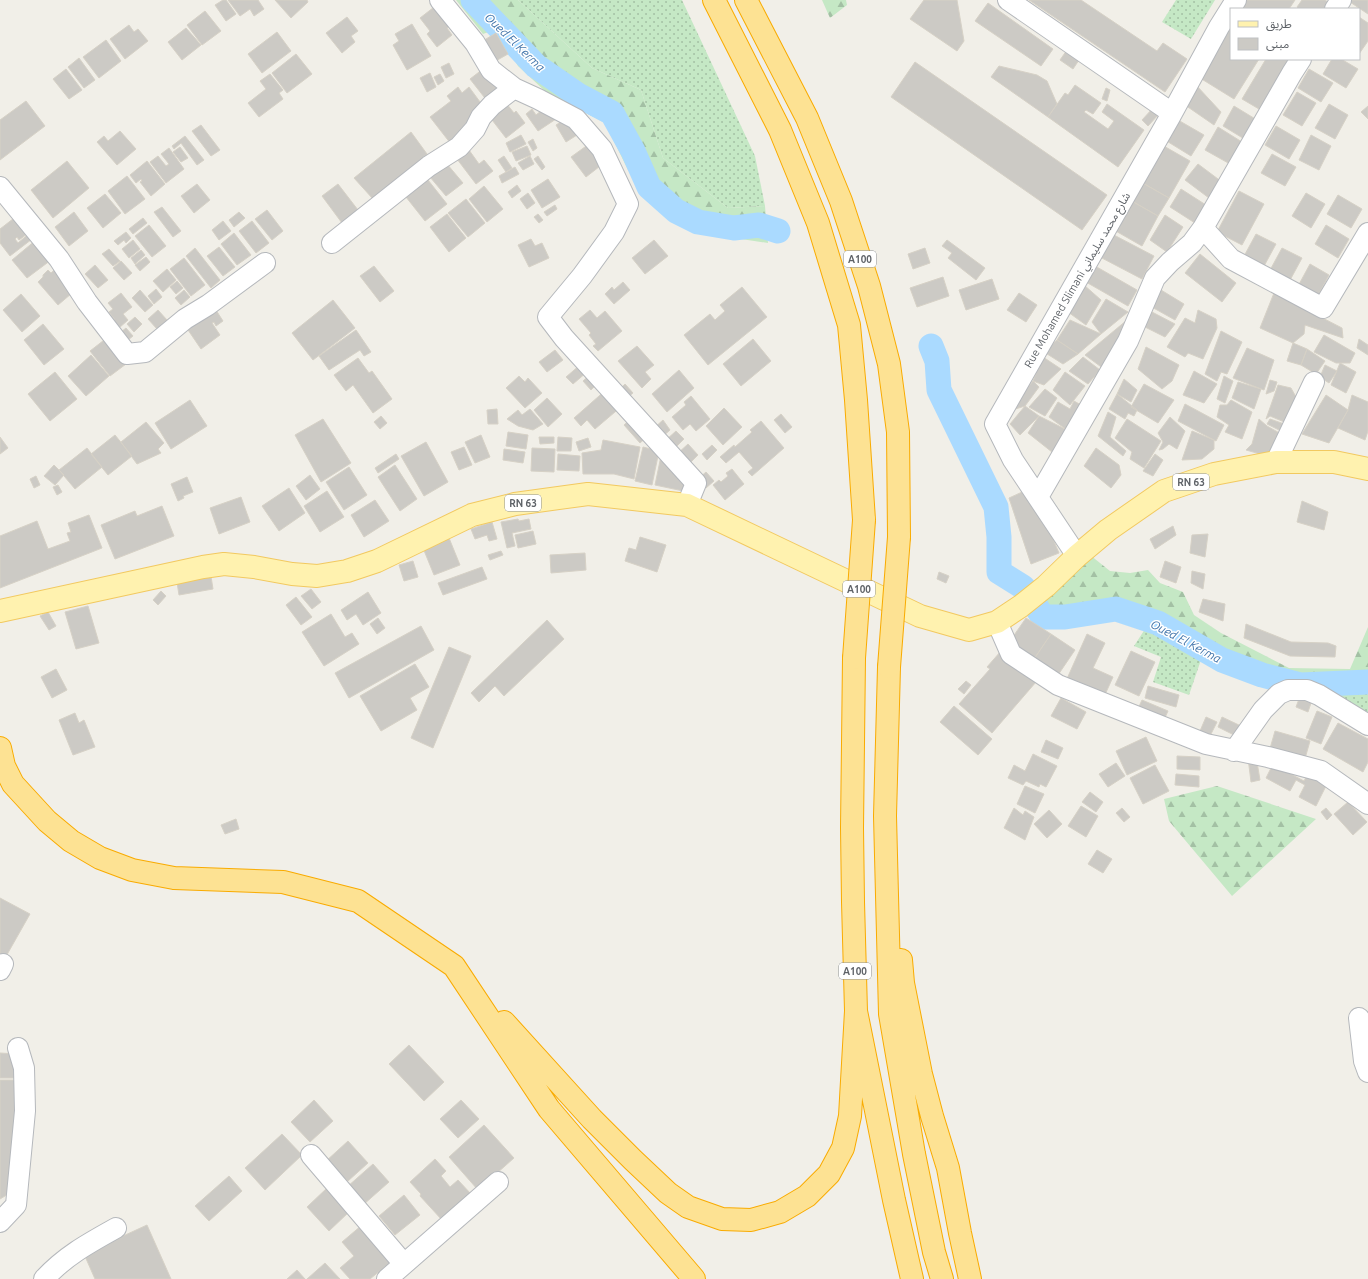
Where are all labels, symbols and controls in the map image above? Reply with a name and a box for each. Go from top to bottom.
legend [1230,8,1360,60]
water label: Oued El Kerma [482,10,548,74]
text: طريق [1266,17,1292,32]
text: مبنى [1266,37,1289,51]
street label: Rue Mohamed Slimani شارع محمد سليماني [1022,190,1136,371]
road number: A100 [844,251,876,267]
road number: RN 63 [1173,474,1209,490]
road number: RN 63 [505,495,541,511]
road number: A100 [843,581,875,597]
water label: Oued El Kerma [1149,617,1224,665]
road number: A100 [839,963,871,979]

